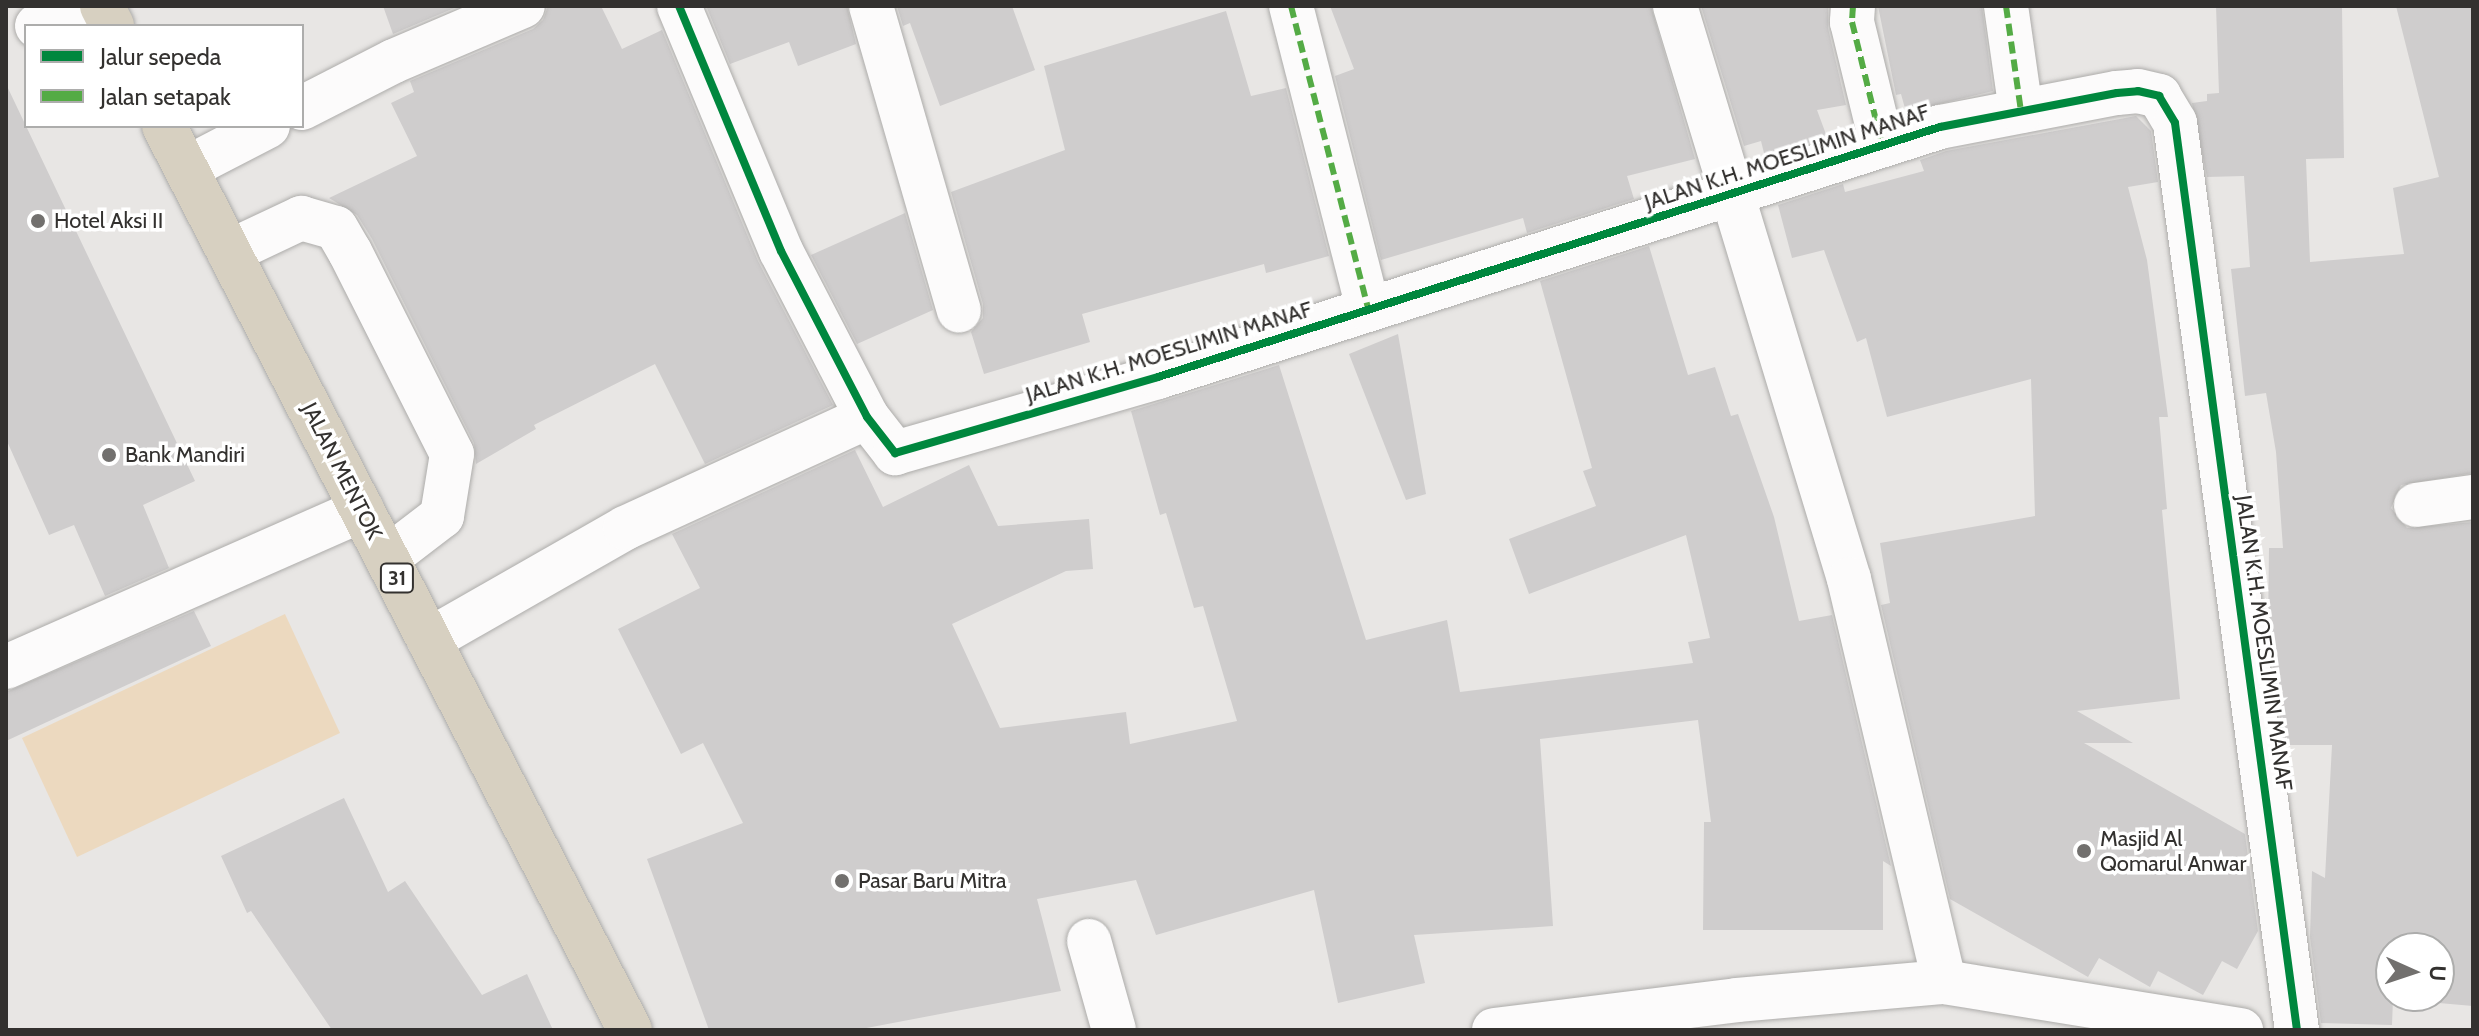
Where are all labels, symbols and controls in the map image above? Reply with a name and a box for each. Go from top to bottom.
legend [24,24,304,128]
text: Jalur sepeda [100,42,221,71]
text: Jalan setapak [100,82,231,111]
street label: JALAN K.H. MOESLIMIN MANAF [1641,98,1933,216]
place label: Hotel Aksi II [54,208,163,234]
marker: Hotel Aksi II [29,212,47,230]
street label: JALAN K.H. MOESLIMIN MANAF [1023,296,1315,408]
street label: JALAN MENTOK [296,398,388,544]
place label: Bank Mandiri [125,442,245,468]
marker: Bank Mandiri [100,446,118,464]
street label: JALAN K.H. MOESLIMIN MANAF [2230,493,2298,793]
road number: 31 [379,562,415,594]
place label: Masjid Al Qomarul Anwar [2100,825,2246,876]
marker: Masjid Al Qomarul Anwar [2075,842,2093,860]
place label: Pasar Baru Mitra [858,868,1007,894]
marker: Pasar Baru Mitra [833,872,851,890]
north arrow [2375,932,2455,1012]
text: U [2424,965,2451,982]

